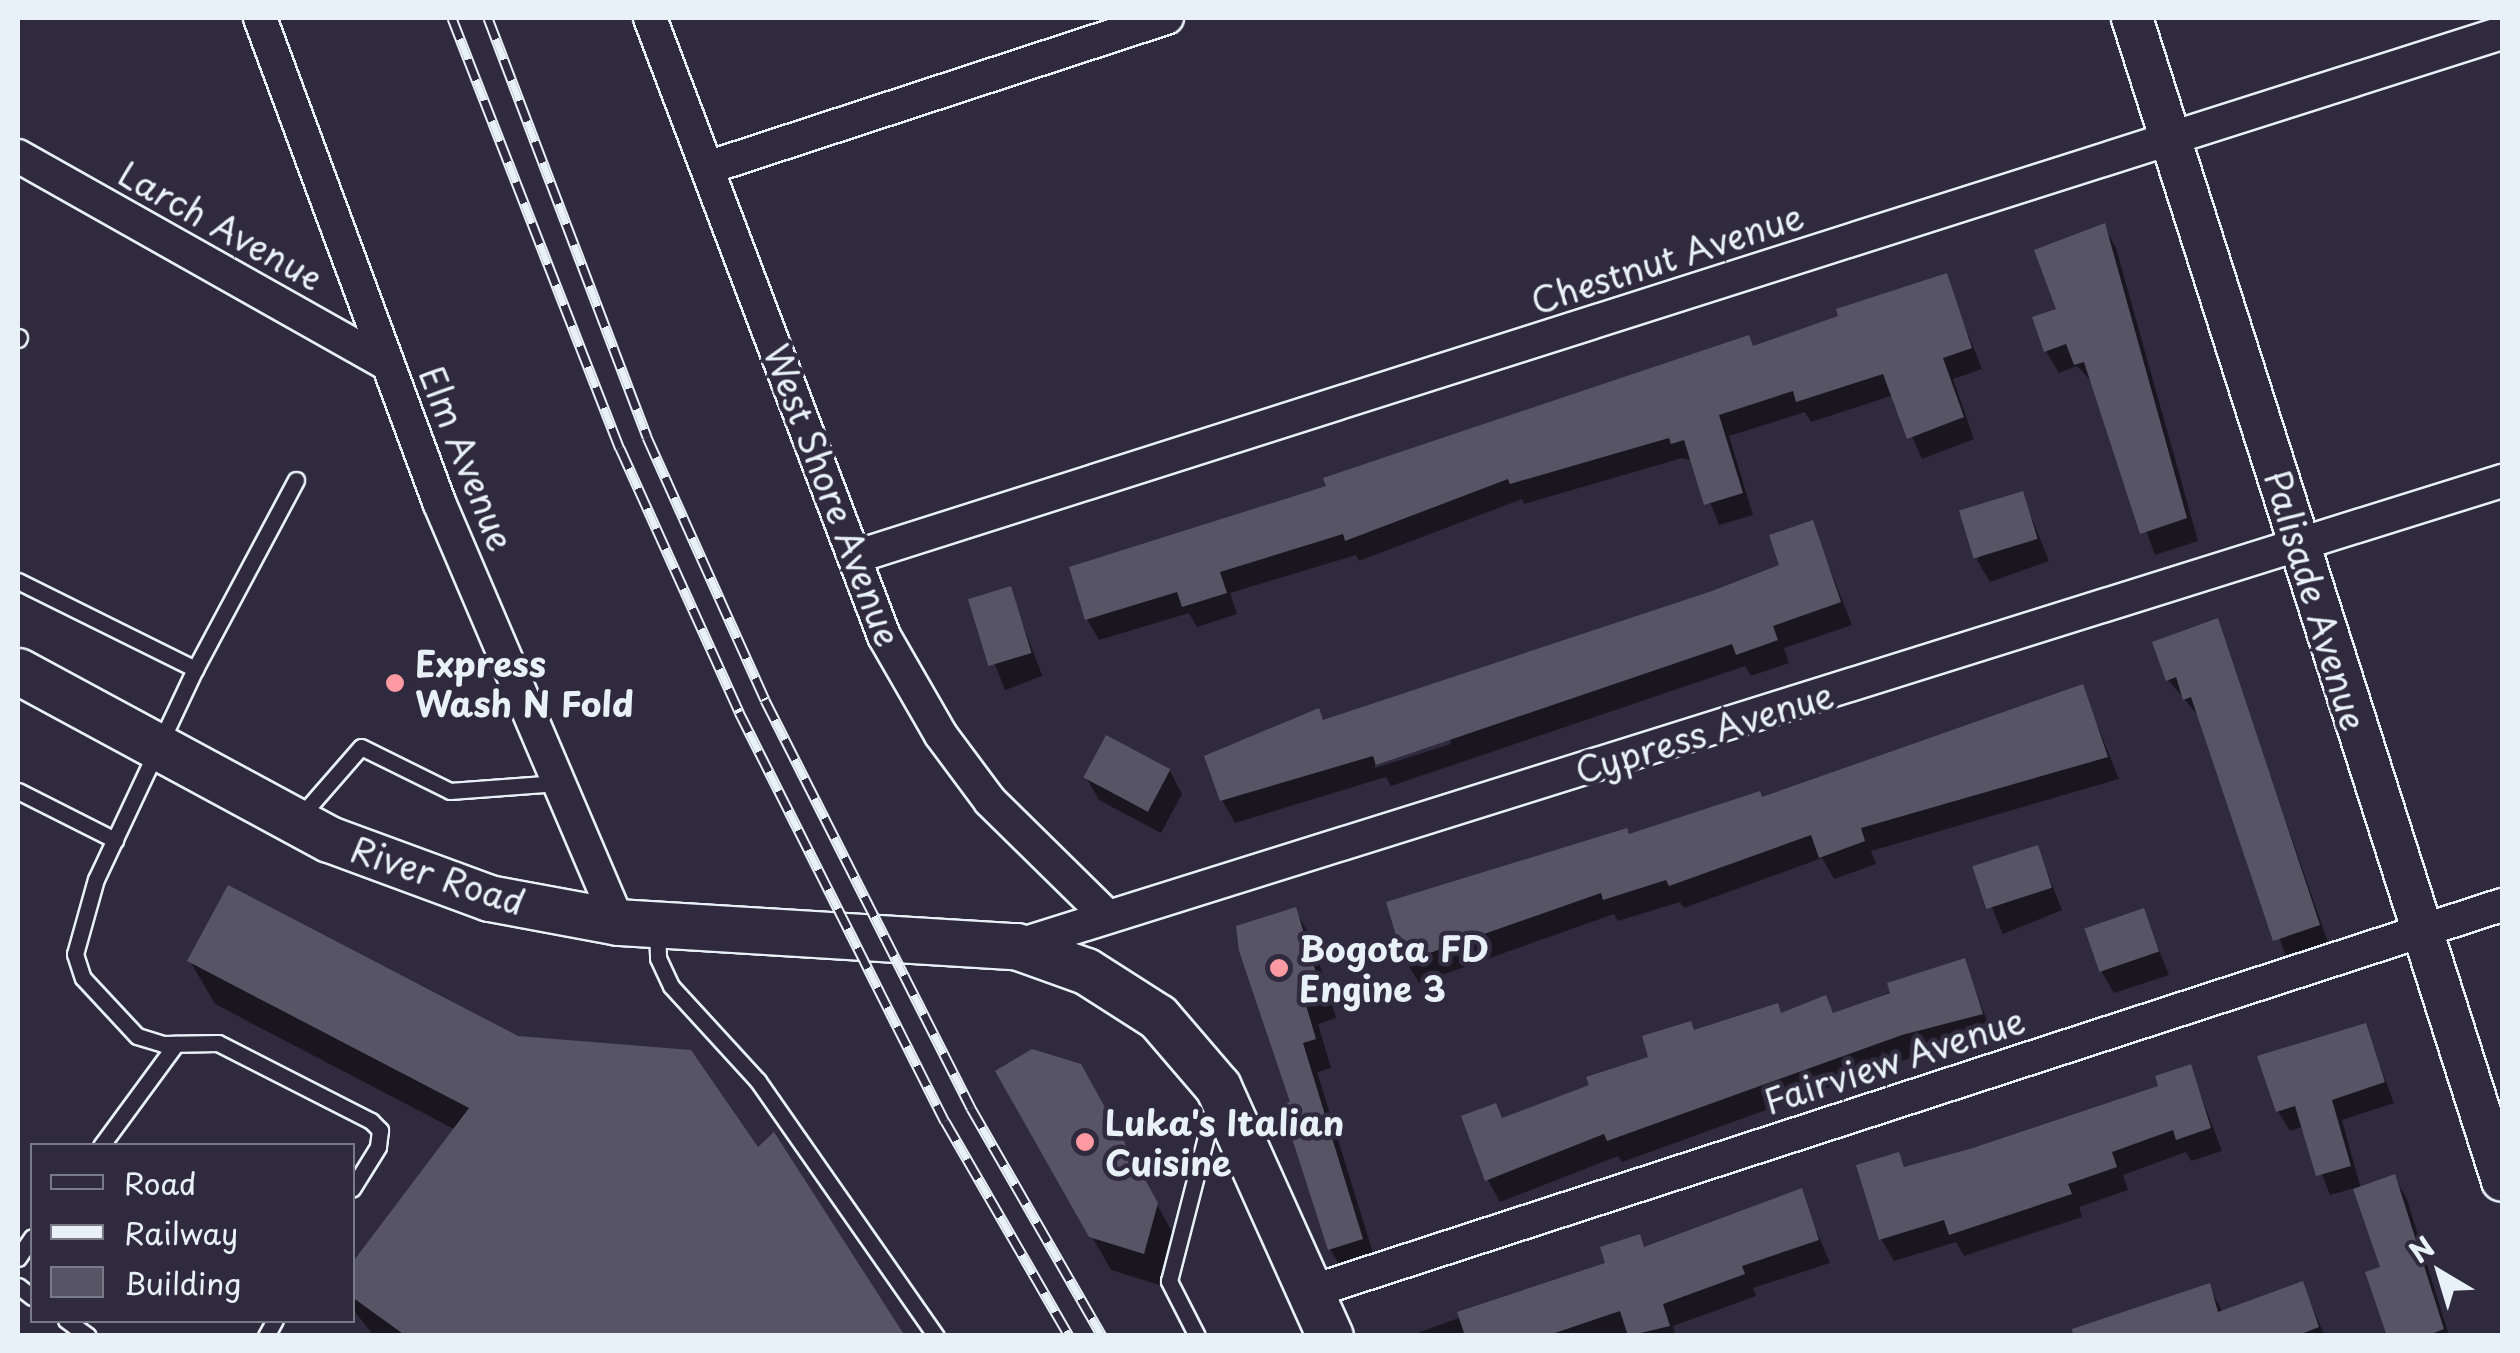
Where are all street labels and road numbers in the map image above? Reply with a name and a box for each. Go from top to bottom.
street label: Larch Avenue [112,152,330,298]
street label: Chestnut Avenue [1527,195,1807,321]
street label: West Shore Avenue [756,337,910,653]
street label: Elm Avenue [411,361,523,555]
street label: Palisade Avenue [2256,465,2376,735]
street label: Cypress Avenue [1571,673,1837,791]
street label: River Road [345,827,531,923]
street label: Fairview Avenue [1758,998,2030,1122]

